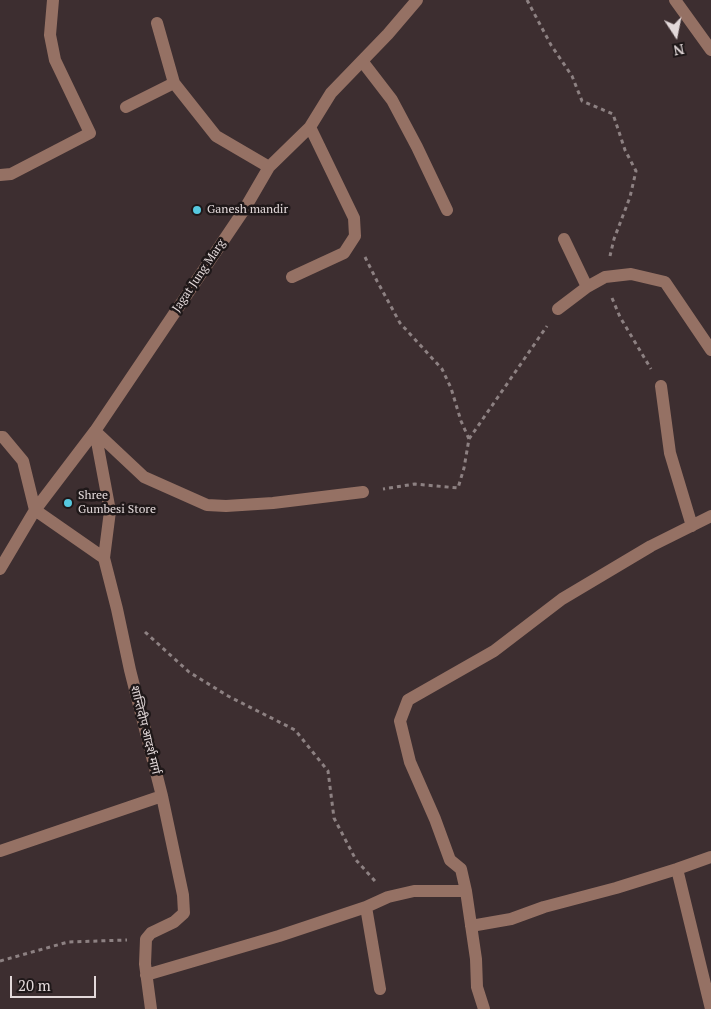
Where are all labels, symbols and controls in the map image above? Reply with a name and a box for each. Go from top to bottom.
north arrow [651,10,701,60]
text: N [672,40,686,61]
place label: Ganesh mandir [207,203,288,217]
marker: Ganesh mandir [191,204,203,216]
street label: Jagat Jung Marg [169,237,229,315]
place label: Shree Gumbesi Store [78,489,156,517]
marker: Shree Gumbesi Store [62,497,74,509]
street label: शान्तिदीप आदर्श मार्ग [127,684,163,776]
scale bar [12,966,99,998]
text: 20 m [18,975,51,995]

